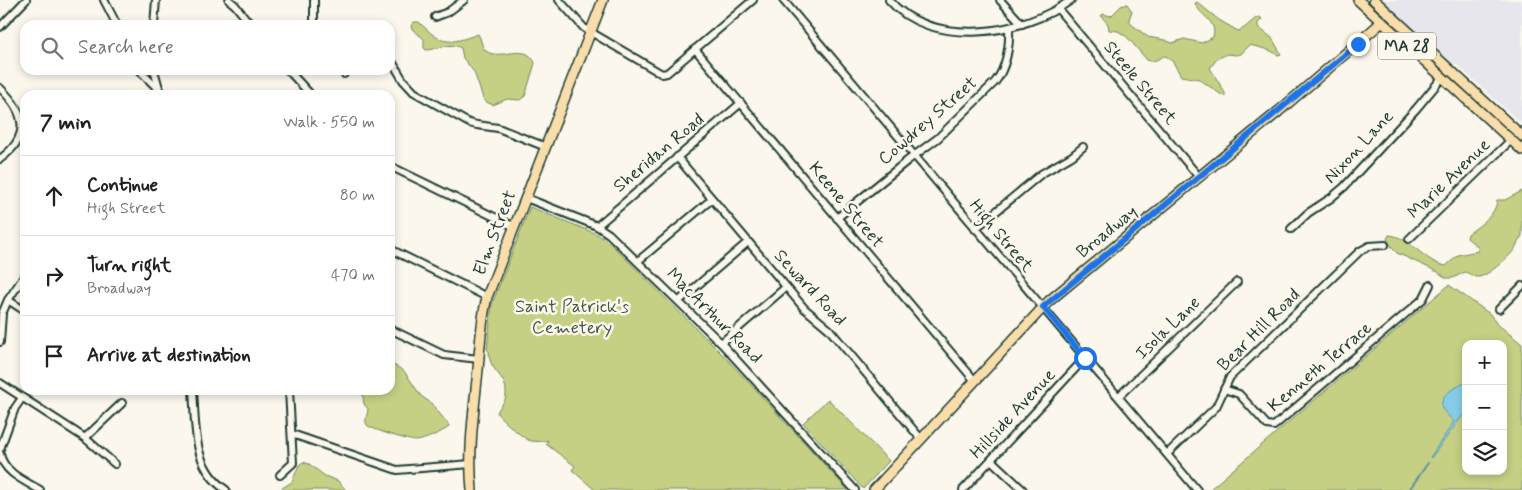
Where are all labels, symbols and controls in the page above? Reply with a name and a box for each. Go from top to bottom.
search box [20,20,395,75]
road number: MA 28 [1378,32,1436,59]
route end [1347,33,1370,56]
icon: search [38,34,66,62]
text: Search here [78,35,174,60]
street label: Steele Street [1098,36,1182,130]
street label: Cowdrey Street [873,71,983,171]
street label: Nixon Lane [1319,105,1399,189]
street label: Sheridan Road [608,108,710,198]
text: 7 min [40,109,92,137]
text: Walk · 550 m [283,112,375,133]
street label: Marie Avenue [1402,133,1496,225]
street label: Keene Street [803,157,889,253]
text: Continue [87,173,158,198]
icon: ahead [40,182,68,210]
text: 80 m [340,185,375,206]
street label: Elm Street [468,187,522,279]
street label: High Street [962,194,1039,279]
text: High Street [87,198,166,219]
street label: Broadway [1071,200,1143,264]
street label: Seward Road [768,245,852,331]
text: Turn right [87,253,171,278]
icon: right [40,262,68,290]
street label: MacArthur Road [661,263,767,369]
text: 470 m [331,265,375,286]
text: Broadway [87,278,151,299]
street label: Bear Hill Road [1212,283,1306,377]
street label: Isola Lane [1130,291,1206,365]
park label: Saint Patrick's Cemetery [515,295,629,340]
street label: Kenneth Terrace [1263,316,1377,418]
map controls [1462,340,1507,475]
button: + [1462,340,1507,385]
icon: arrive [40,342,68,370]
text: Arrive at destination [87,343,251,368]
route start [1074,347,1097,370]
street label: Hillside Avenue [965,364,1061,464]
button: − [1462,385,1507,430]
button: layers [1462,430,1507,475]

